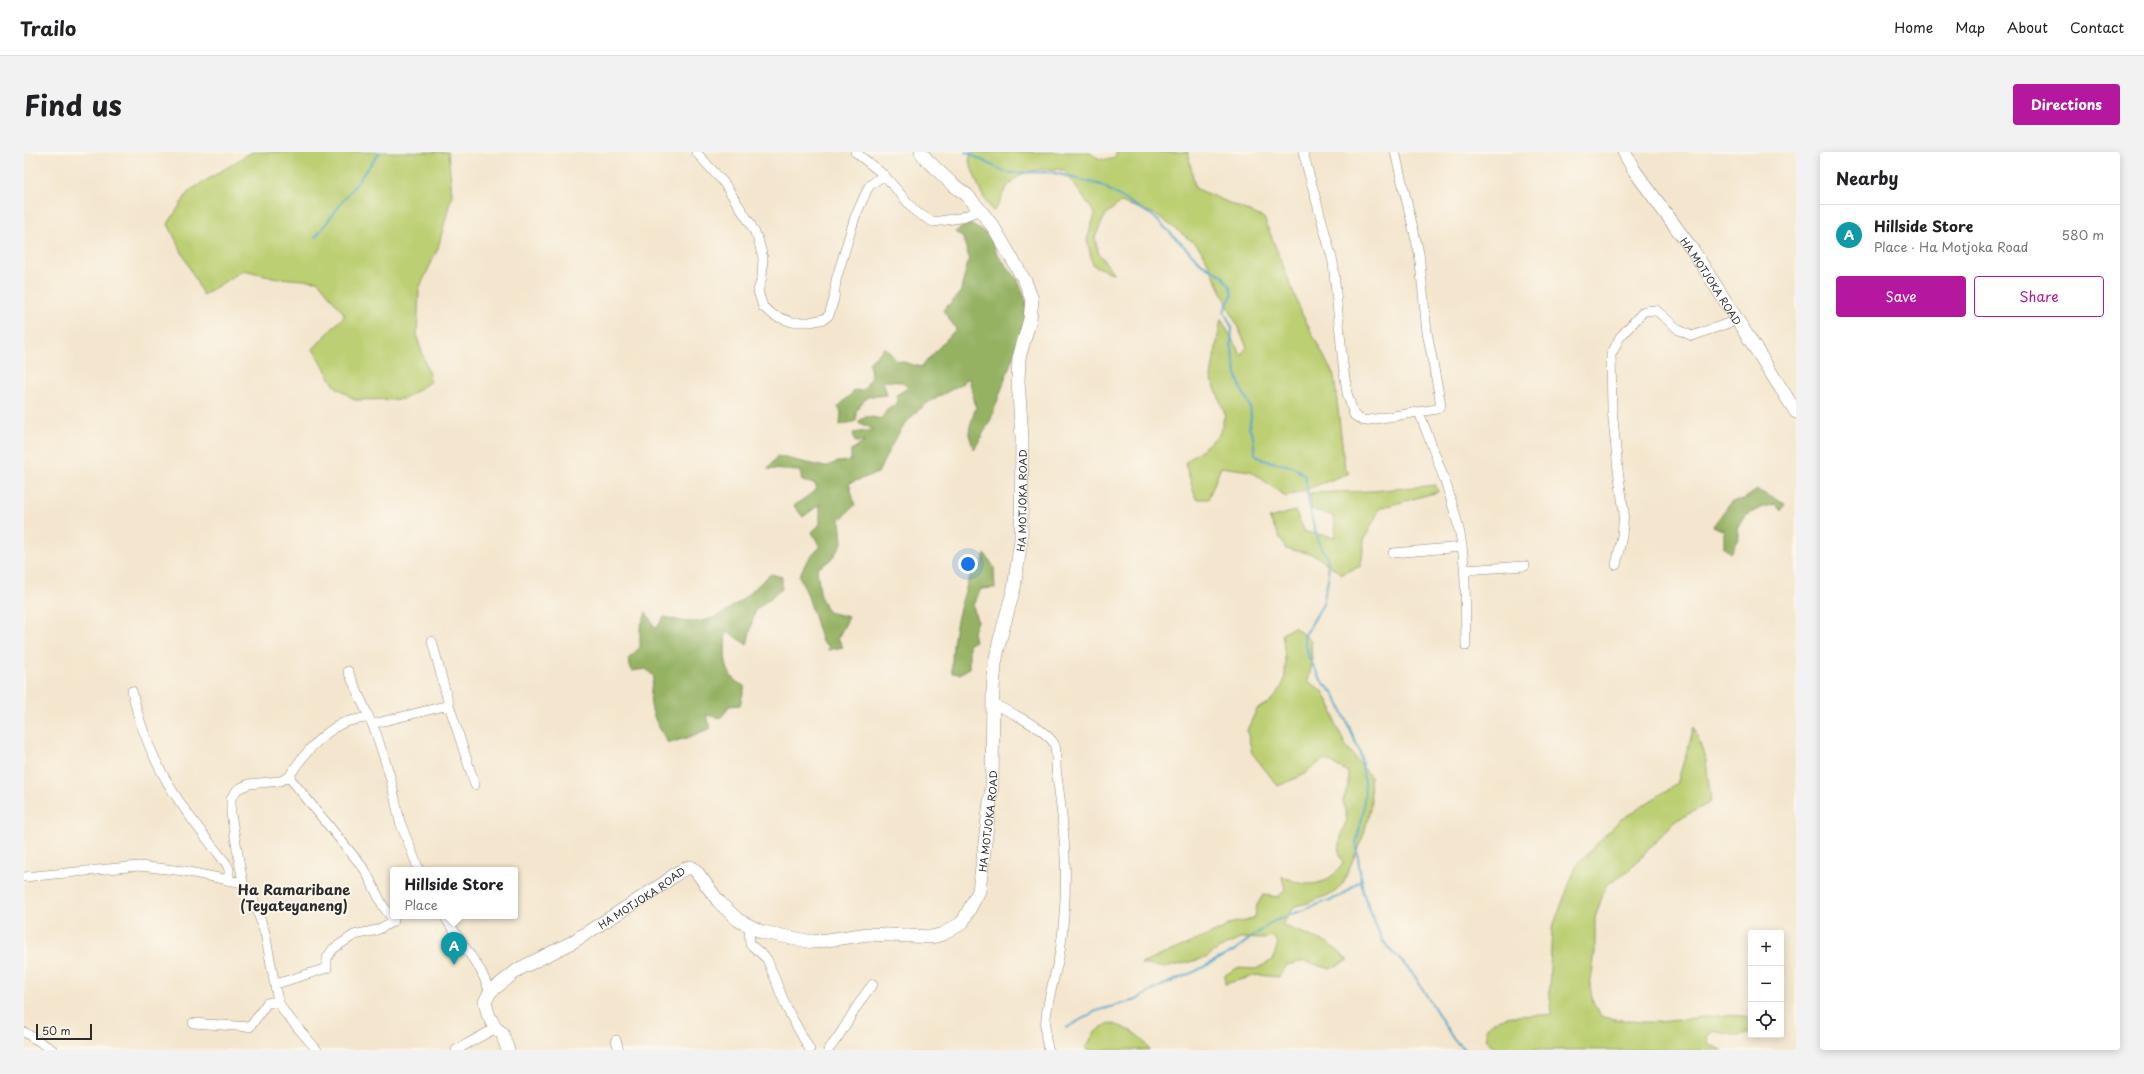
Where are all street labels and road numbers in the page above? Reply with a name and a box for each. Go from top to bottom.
street label: HA MOTJOKA ROAD [1678,234,1746,328]
street label: HA MOTJOKA ROAD [1012,449,1029,552]
street label: HA MOTJOKA ROAD [974,770,1000,873]
street label: HA MOTJOKA ROAD [595,862,688,931]

